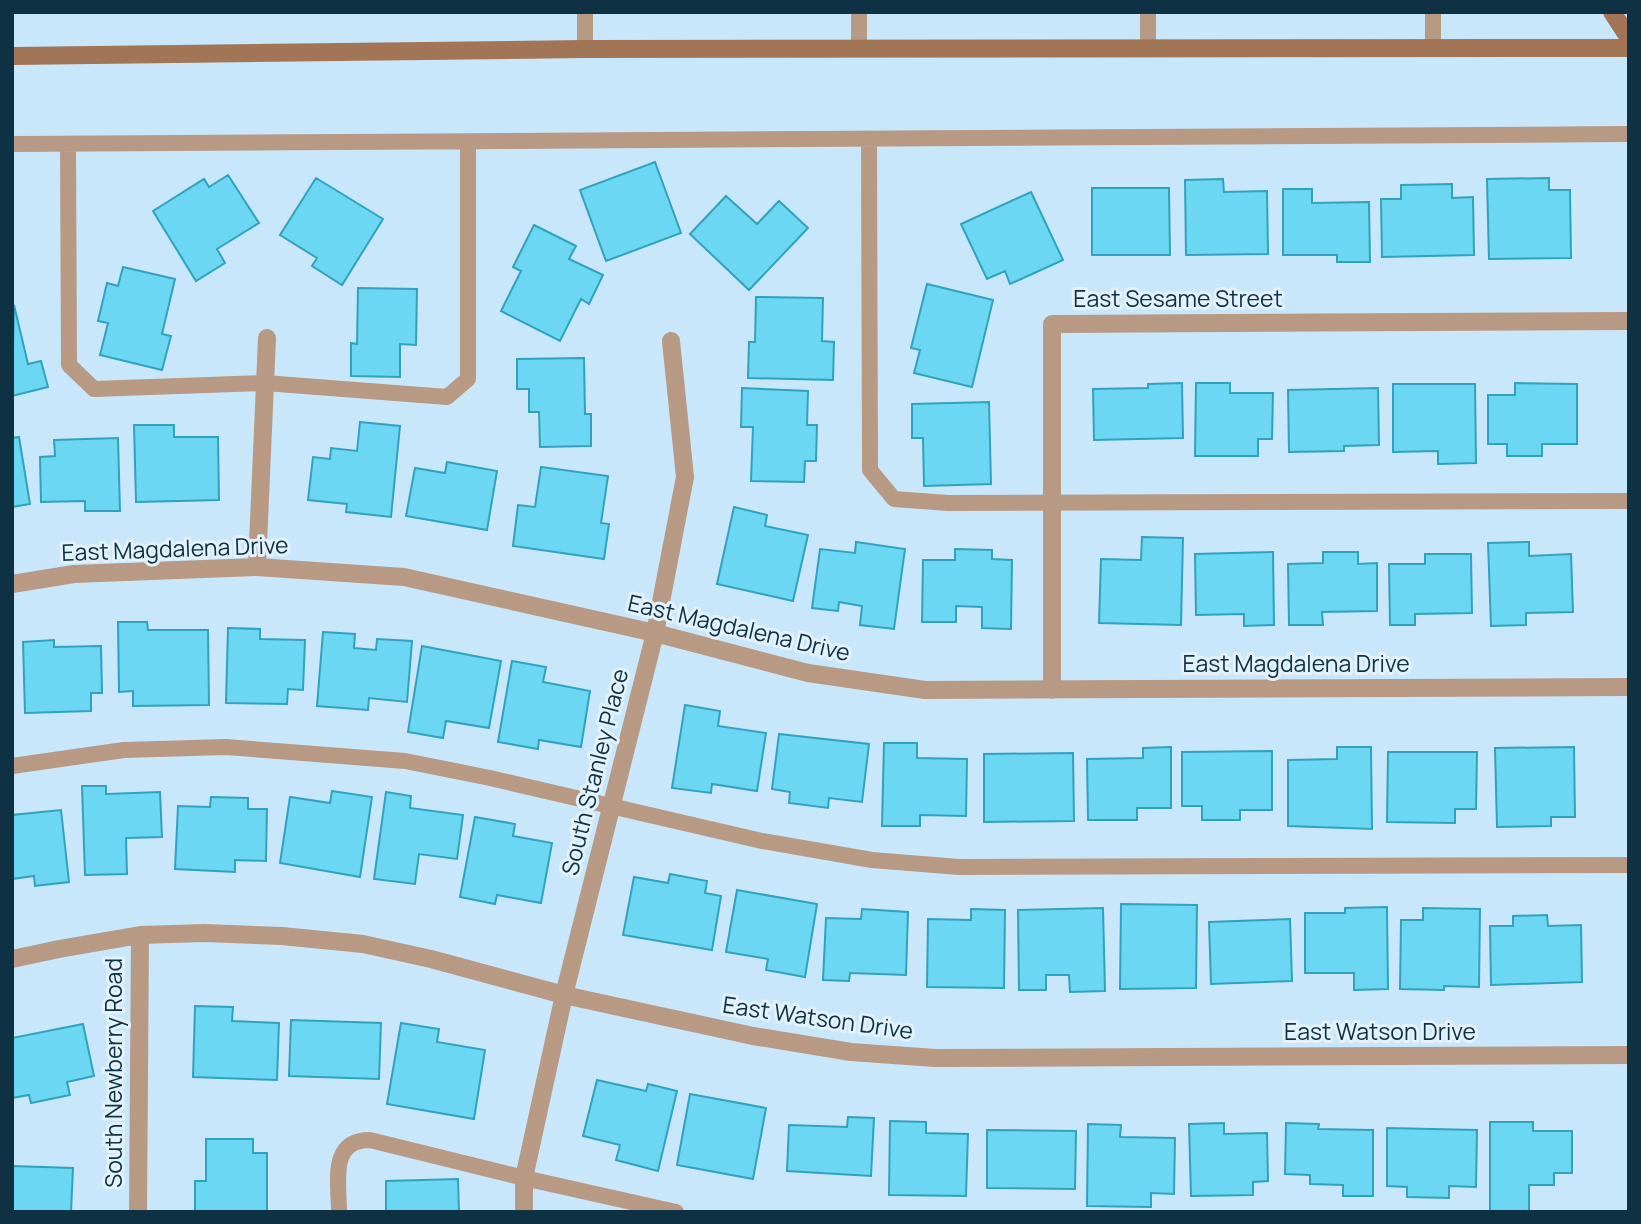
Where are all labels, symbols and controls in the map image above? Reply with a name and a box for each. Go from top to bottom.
street label: East Sesame Street [1073,282,1283,314]
street label: East Magdalena Drive [61,528,289,568]
street label: East Magdalena Drive [625,586,854,668]
street label: East Magdalena Drive [1182,647,1410,679]
street label: South Stanley Place [553,665,635,878]
street label: South Newberry Road [97,958,129,1188]
street label: East Watson Drive [721,988,915,1046]
street label: East Watson Drive [1284,1015,1476,1047]

